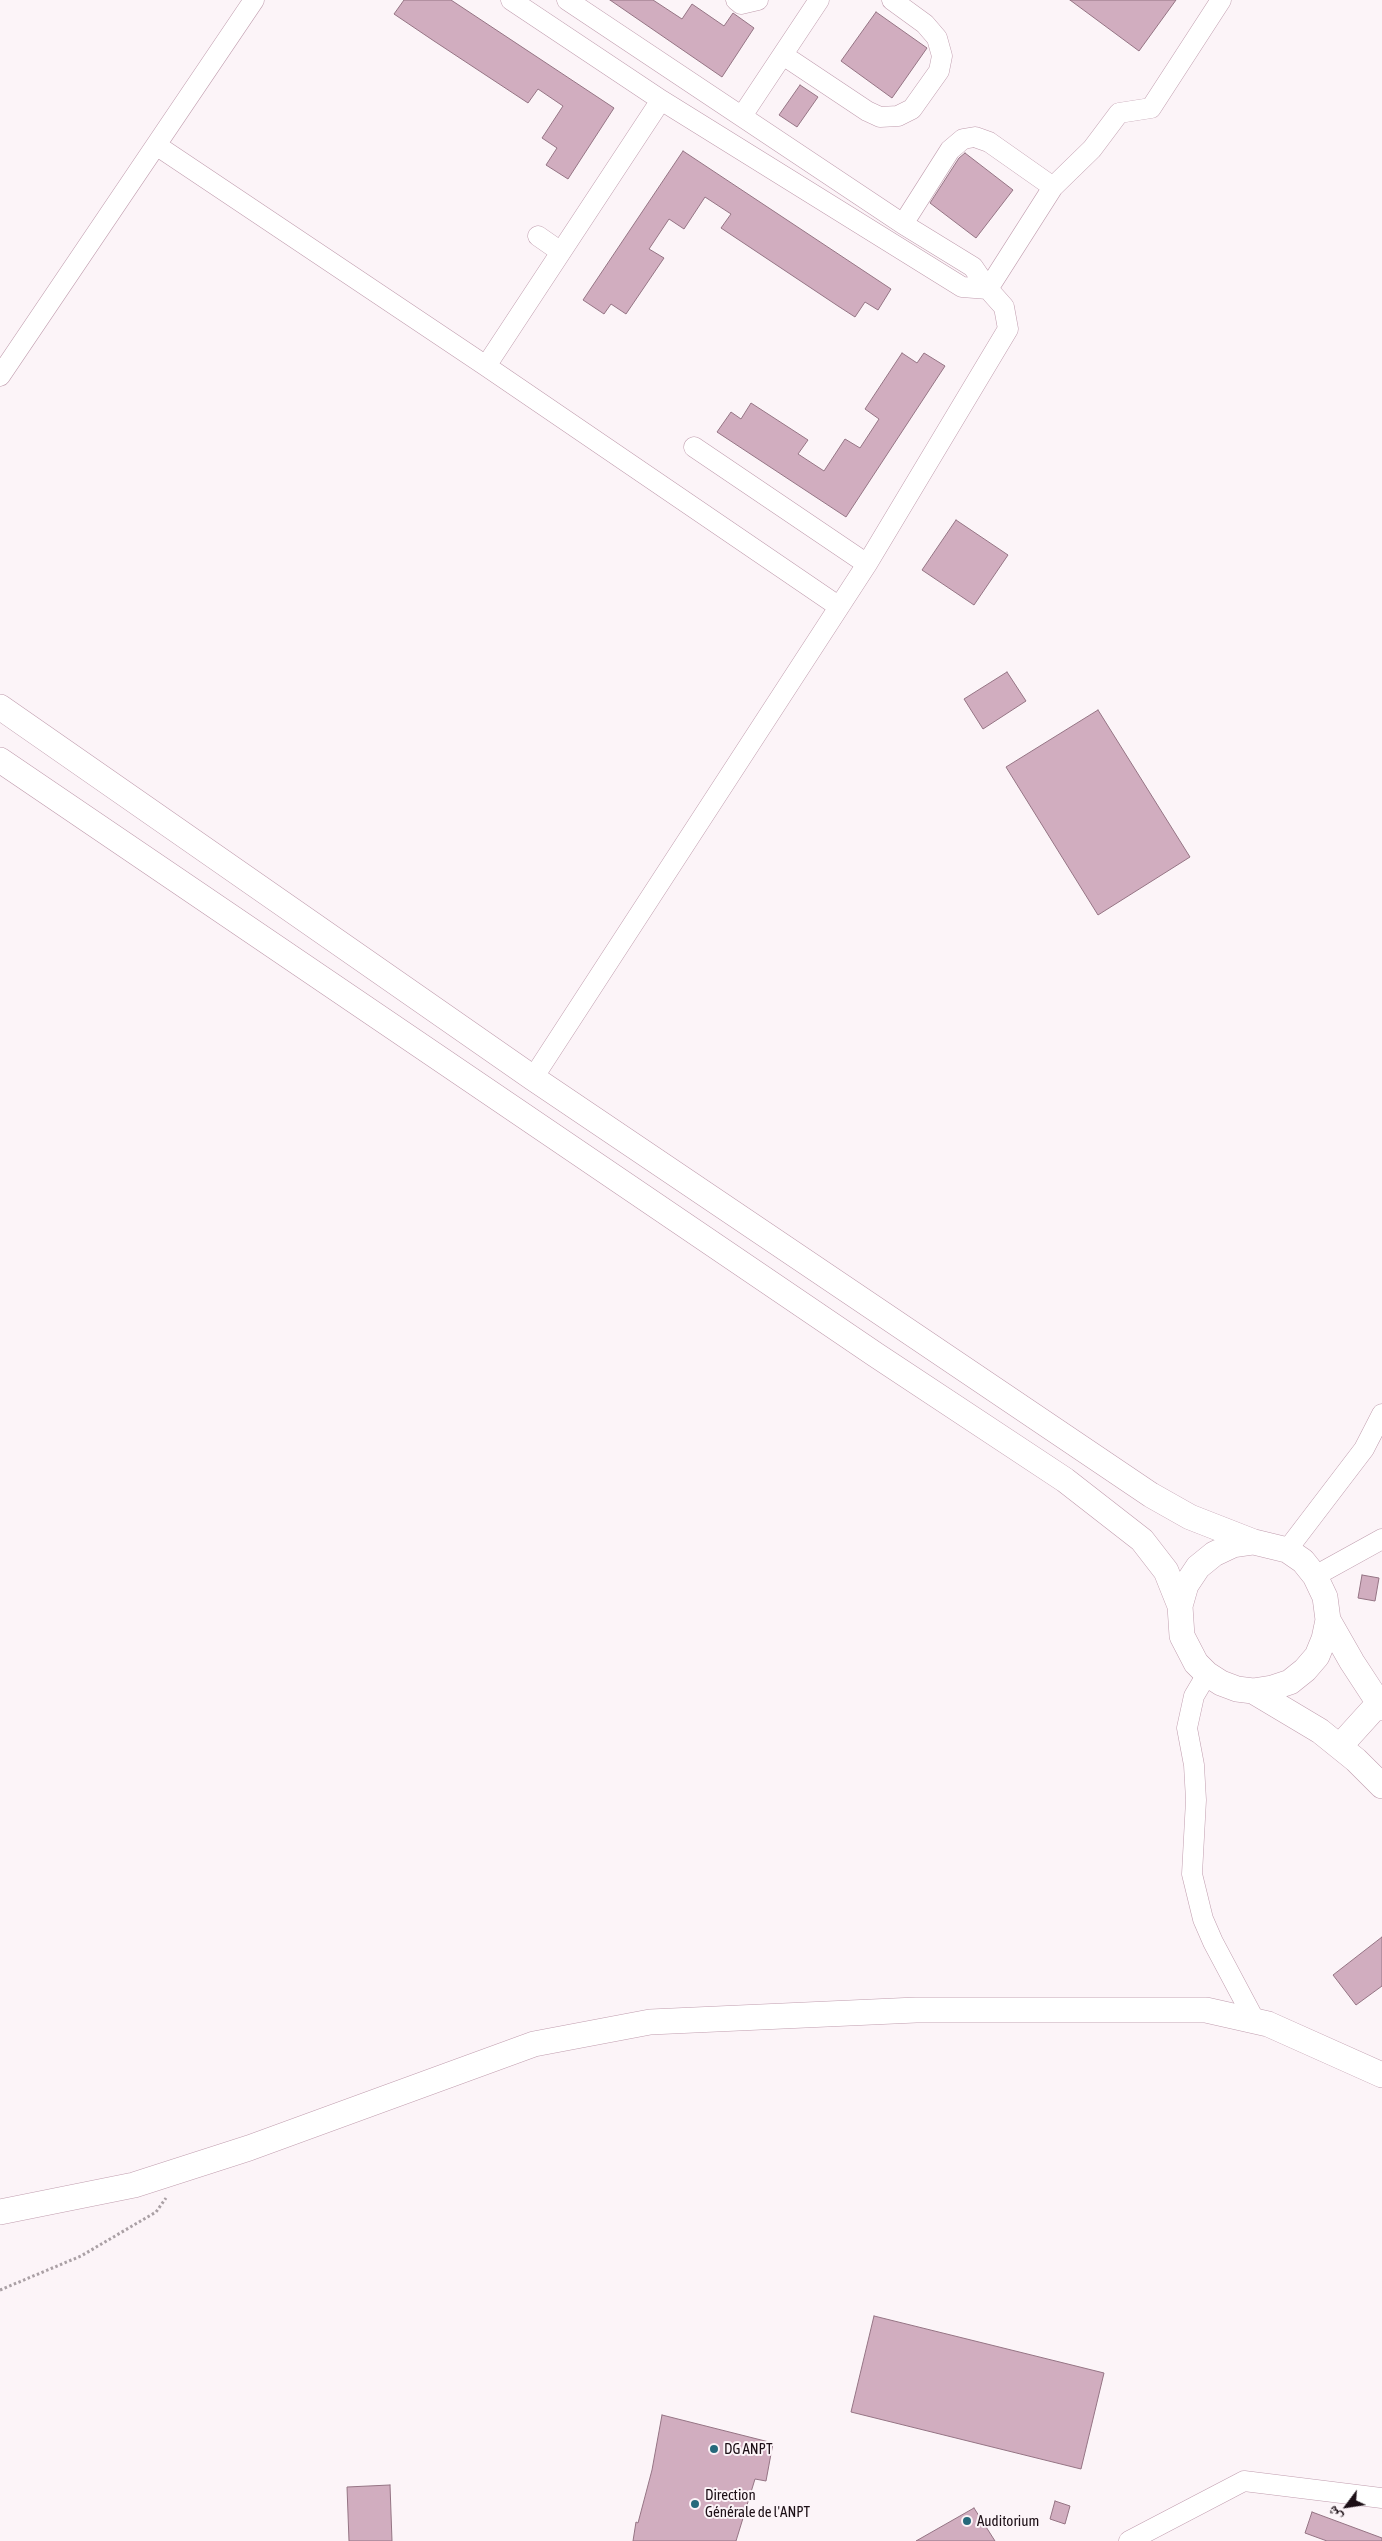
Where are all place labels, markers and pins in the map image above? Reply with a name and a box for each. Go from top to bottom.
place label: DG ANPT [724,2440,773,2458]
marker: DG ANPT [708,2443,720,2455]
place label: Direction Générale de l'ANPT [705,2486,810,2521]
marker: Direction Générale de l'ANPT [689,2498,701,2510]
place label: Auditorium [977,2512,1039,2530]
marker: Auditorium [961,2515,973,2527]

